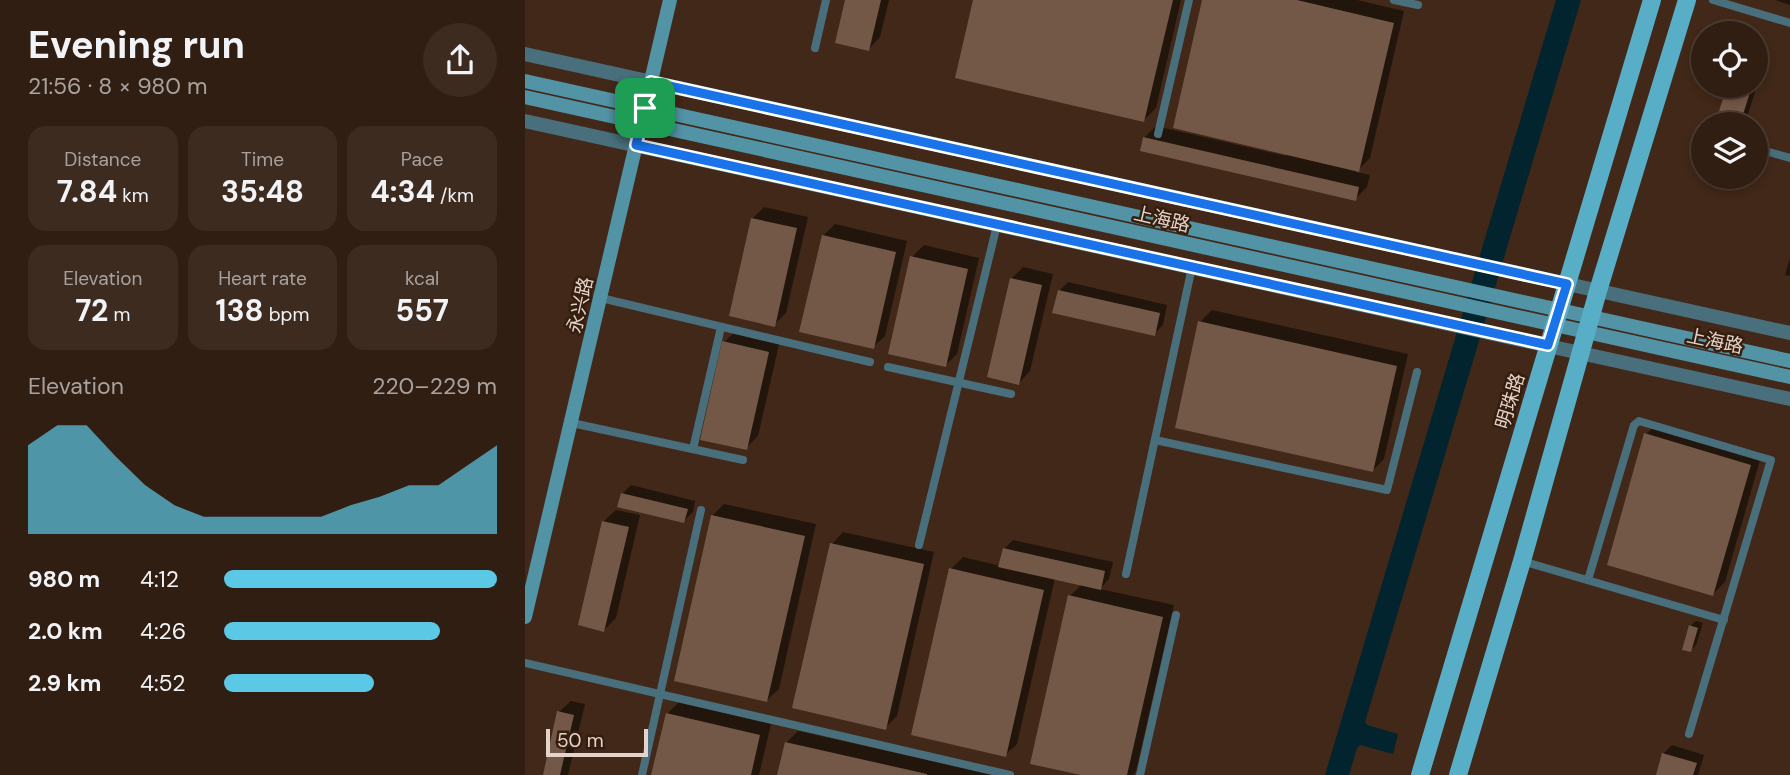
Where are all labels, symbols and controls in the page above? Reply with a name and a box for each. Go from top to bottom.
text: Evening run [28,20,245,70]
map controls [1691,21,1768,189]
button: locate [1691,21,1768,98]
button: share [423,23,497,97]
text: 21:56 · 8 × 980 m [28,71,208,101]
pin [615,78,675,138]
icon: arrive [626,89,664,127]
button: layers [1691,112,1768,189]
text: Distance [64,147,141,172]
text: Time [241,147,284,172]
text: Pace [401,147,443,172]
text: 7.84 [57,172,117,211]
text: 35:48 [221,172,304,211]
text: 4:34 [370,172,435,211]
text: km [117,183,149,208]
text: /km [435,183,474,208]
street label: 上海路 [1131,200,1193,238]
text: Elevation [63,266,142,291]
text: Heart rate [218,266,307,291]
text: kcal [405,266,439,291]
street label: 永兴路 [561,274,599,336]
text: 72 [75,291,108,330]
text: 138 [216,291,264,330]
text: 557 [396,291,449,330]
text: m [108,302,130,327]
text: bpm [264,302,309,327]
street label: 上海路 [1685,323,1745,359]
street label: 明珠路 [1490,370,1530,432]
text: Elevation [28,371,124,401]
text: 220–229 m [372,371,497,401]
text: 980 m [28,564,100,594]
text: 4:12 [140,564,179,594]
text: 2.0 km [28,616,103,646]
text: 4:26 [140,616,186,646]
text: 2.9 km [28,668,101,698]
text: 4:52 [140,668,186,698]
scale bar [546,726,647,758]
text: 50 m [557,728,604,753]

